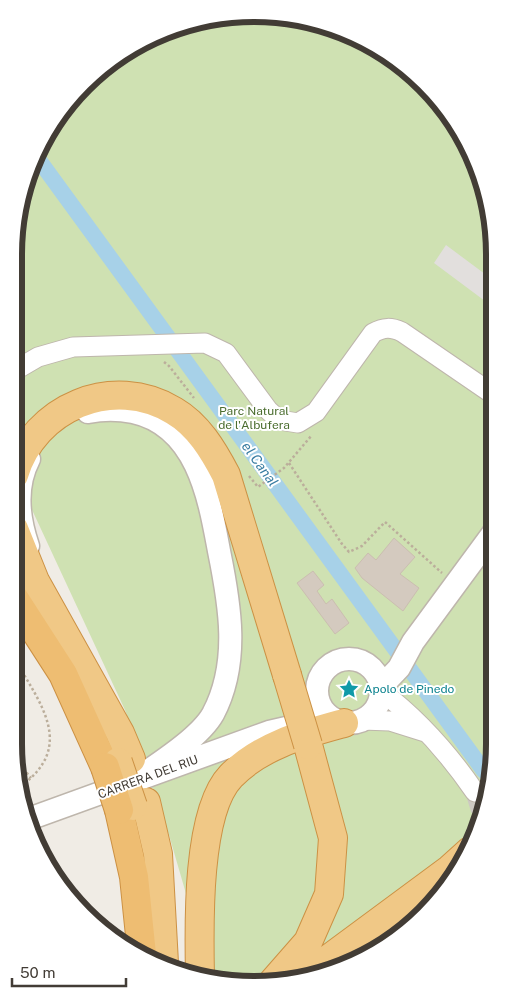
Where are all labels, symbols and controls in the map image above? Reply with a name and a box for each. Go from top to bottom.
park label: Parc Natural de l'Albufera [218,404,290,432]
water label: el Canal [238,439,282,489]
place icon: Apolo de Pinedo [338,678,360,700]
place label: Apolo de Pinedo [364,682,455,696]
street label: CARRERA DEL RIU [96,752,200,802]
scale bar [12,956,126,988]
text: 50 m [20,964,55,981]

